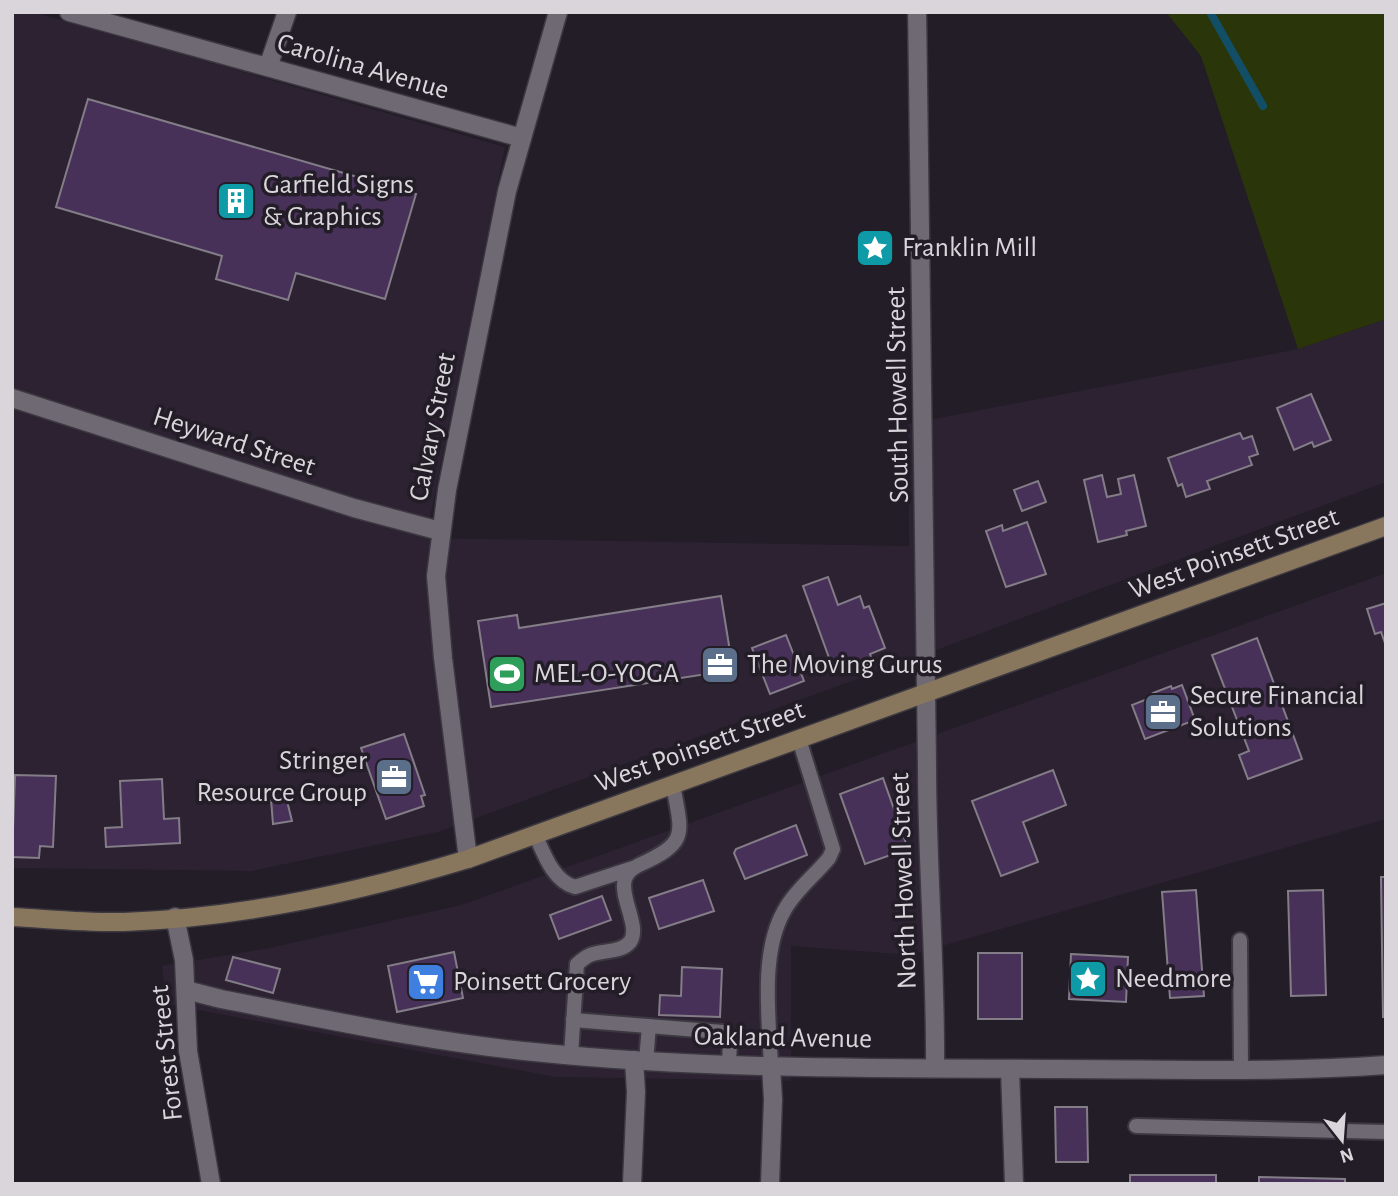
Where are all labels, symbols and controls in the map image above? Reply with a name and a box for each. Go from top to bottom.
street label: Carolina Avenue [274,29,452,105]
place label: Garfield Signs & Graphics [263,171,414,231]
building icon: Garfield Signs & Graphics [215,180,257,222]
place icon: Franklin Mill [854,227,896,269]
place label: Franklin Mill [902,234,1037,262]
street label: South Howell Street [882,286,914,503]
street label: Calvary Street [405,350,461,503]
street label: Heyward Street [150,403,319,481]
street label: West Poinsett Street [1126,503,1343,605]
office icon: The Moving Gurus [699,644,741,686]
place label: The Moving Gurus [747,651,943,679]
sports icon: MEL-O-YOGA [486,653,528,695]
place label: MEL-O-YOGA [534,660,679,688]
place label: Secure Financial Solutions [1190,682,1365,742]
office icon: Secure Financial Solutions [1142,691,1184,733]
street label: West Poinsett Street [592,696,809,798]
place label: Stringer Resource Group [197,747,367,807]
office icon: Stringer Resource Group [373,756,415,798]
street label: North Howell Street [886,772,922,990]
place icon: Needmore [1067,958,1109,1000]
supermarket icon: Poinsett Grocery [405,961,447,1003]
place label: Needmore [1115,965,1232,993]
place label: Poinsett Grocery [453,968,631,996]
street label: Forest Street [146,984,188,1122]
street label: Oakland Avenue [694,1022,872,1054]
north arrow [1307,1105,1377,1175]
text: N [1337,1144,1356,1166]

